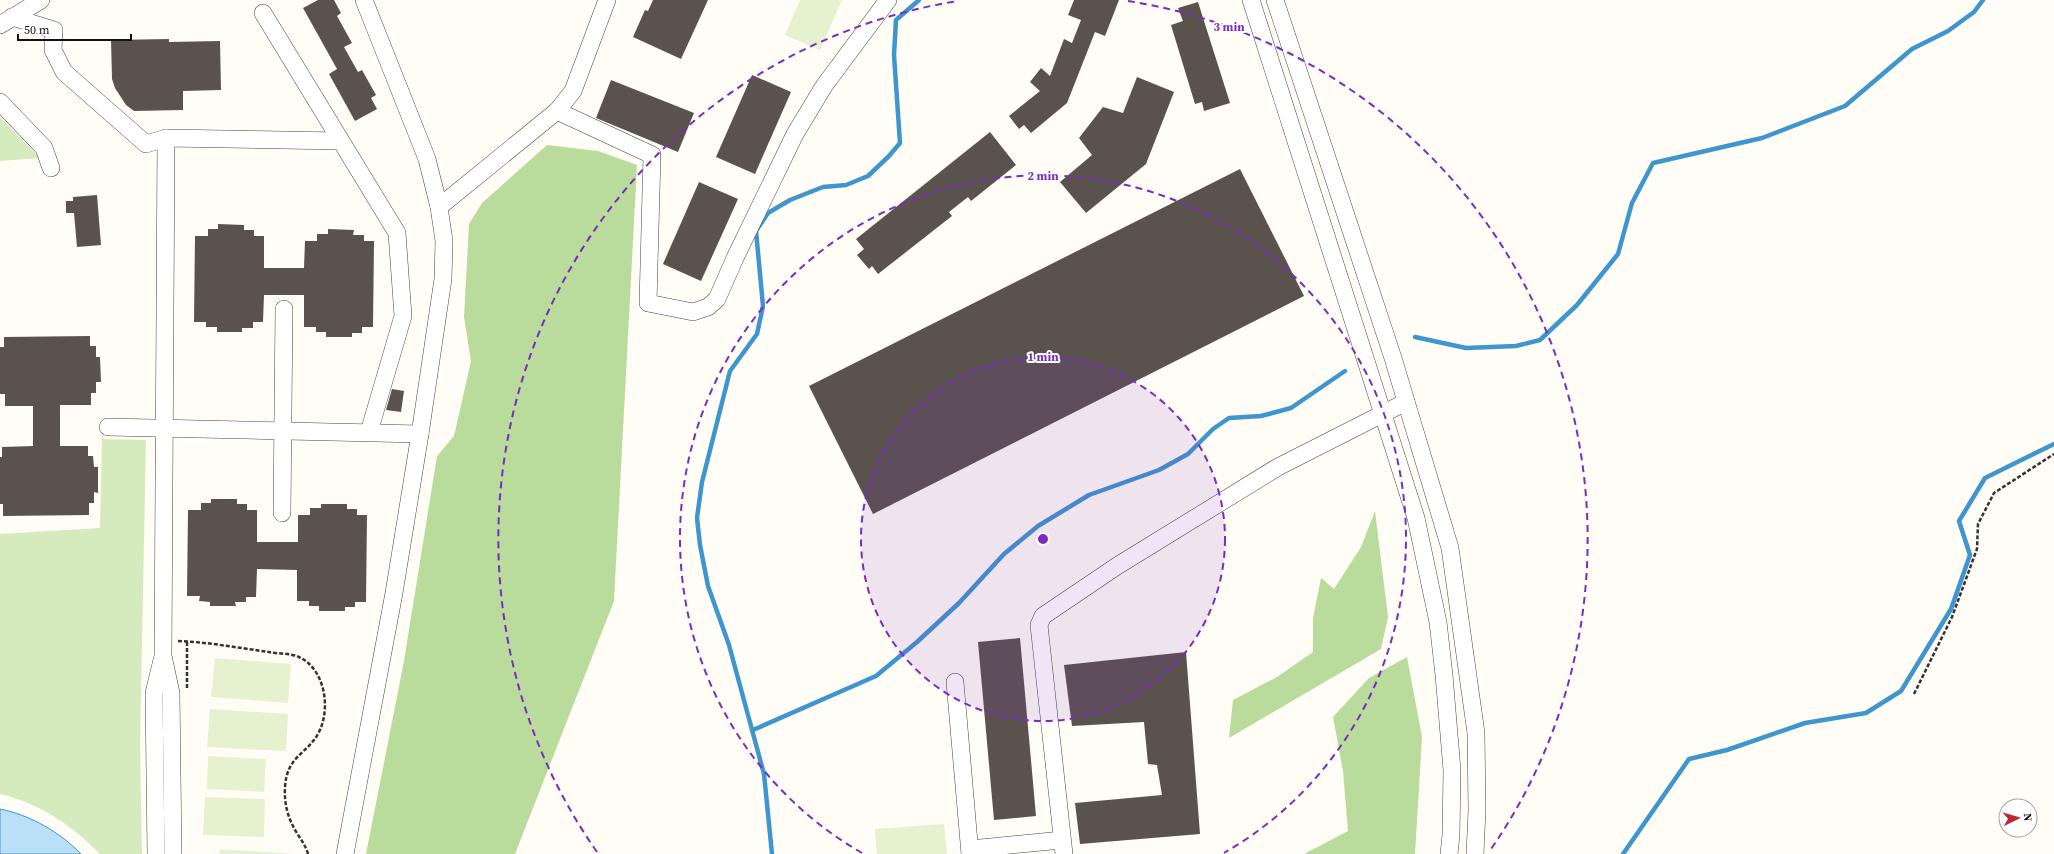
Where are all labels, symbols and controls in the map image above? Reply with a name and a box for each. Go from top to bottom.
scale bar [18,16,131,42]
text: 3 min [1213,19,1245,35]
text: 50 m [24,22,50,38]
text: 2 min [1027,168,1059,184]
text: 1 min [1027,349,1059,365]
centre of rings [1036,532,1050,546]
north arrow [1998,798,2038,838]
text: N [2020,813,2035,822]

